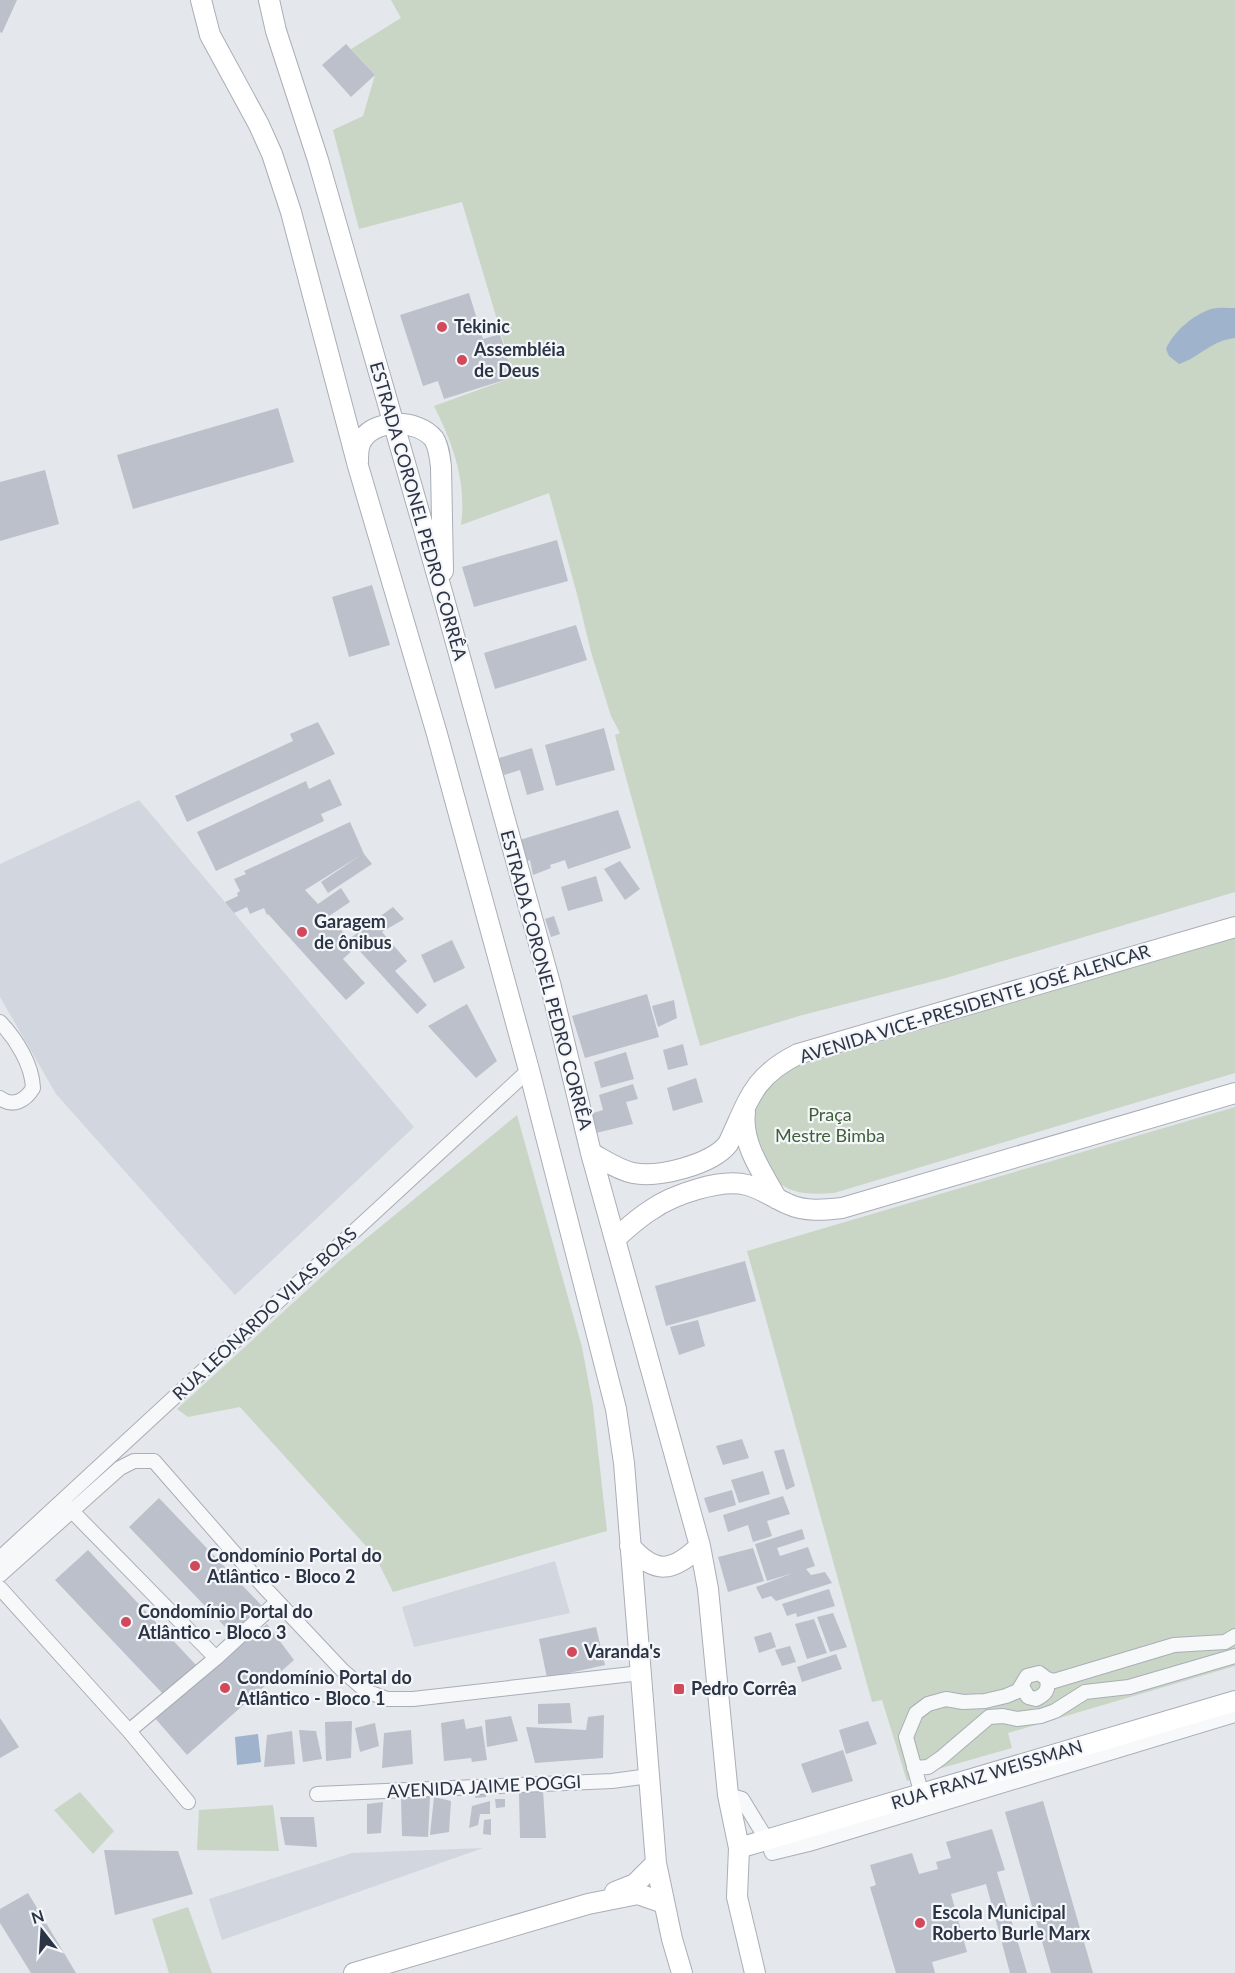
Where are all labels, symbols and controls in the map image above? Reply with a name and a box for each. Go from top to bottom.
place label: Tekinic [454,315,510,337]
marker: Tekinic [435,320,449,334]
place label: Assembléia de Deus [473,338,565,381]
marker: Assembléia de Deus [455,353,469,367]
street label: ESTRADA CORONEL PEDRO CORRÊA [366,359,472,663]
street label: ESTRADA CORONEL PEDRO CORRÊA [496,827,598,1133]
place label: Garagem de ônibus [314,910,392,953]
marker: Garagem de ônibus [295,925,309,939]
street label: AVENIDA VICE-PRESIDENTE JOSÉ ALENCAR [797,939,1153,1067]
park label: Praça Mestre Bimba [775,1103,885,1146]
street label: RUA LEONARDO VILAS BOAS [168,1222,361,1405]
place label: Condomínio Portal do Atlântico - Bloco 2 [206,1544,382,1587]
marker: Condomínio Portal do Atlântico - Bloco 2 [188,1559,202,1573]
place label: Condomínio Portal do Atlântico - Bloco 3 [137,1600,313,1643]
marker: Condomínio Portal do Atlântico - Bloco 3 [119,1615,133,1629]
place label: Varanda's [583,1640,661,1662]
marker: Varanda's [565,1645,579,1659]
place label: Condomínio Portal do Atlântico - Bloco 1 [236,1666,412,1709]
place label: Pedro Corrêa [691,1677,797,1699]
marker: Condomínio Portal do Atlântico - Bloco 1 [218,1681,232,1695]
marker: Pedro Corrêa [672,1682,686,1696]
street label: RUA FRANZ WEISSMAN [888,1734,1085,1814]
street label: AVENIDA JAIME POGGI [386,1770,582,1802]
north arrow [12,1901,72,1961]
place label: Escola Municipal Roberto Burle Marx [932,1901,1091,1944]
text: N [29,1905,46,1927]
marker: Escola Municipal Roberto Burle Marx [913,1916,927,1930]

